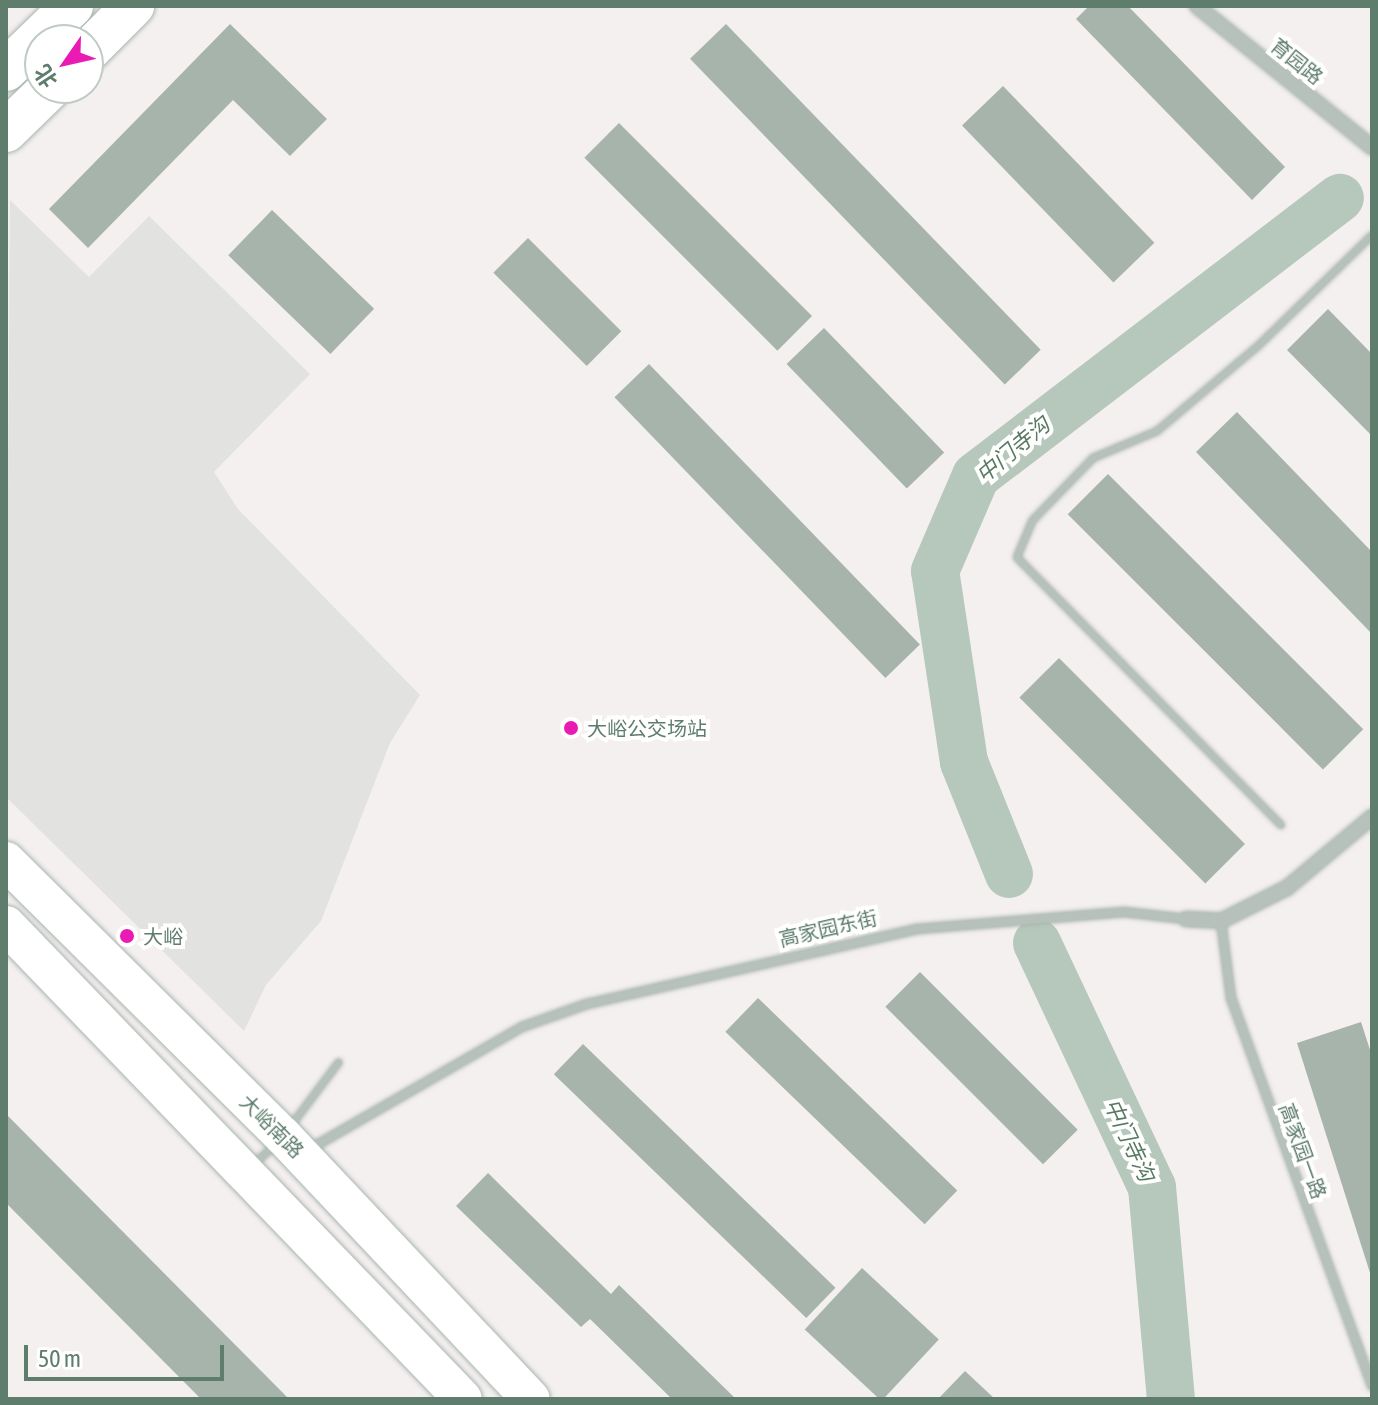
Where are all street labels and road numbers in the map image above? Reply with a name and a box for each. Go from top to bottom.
street label: 育园路 [1266,33,1328,89]
street label: 高家园东街 [777,905,879,951]
street label: 大峪南路 [235,1089,309,1163]
street label: 高家园一路 [1275,1100,1331,1202]

